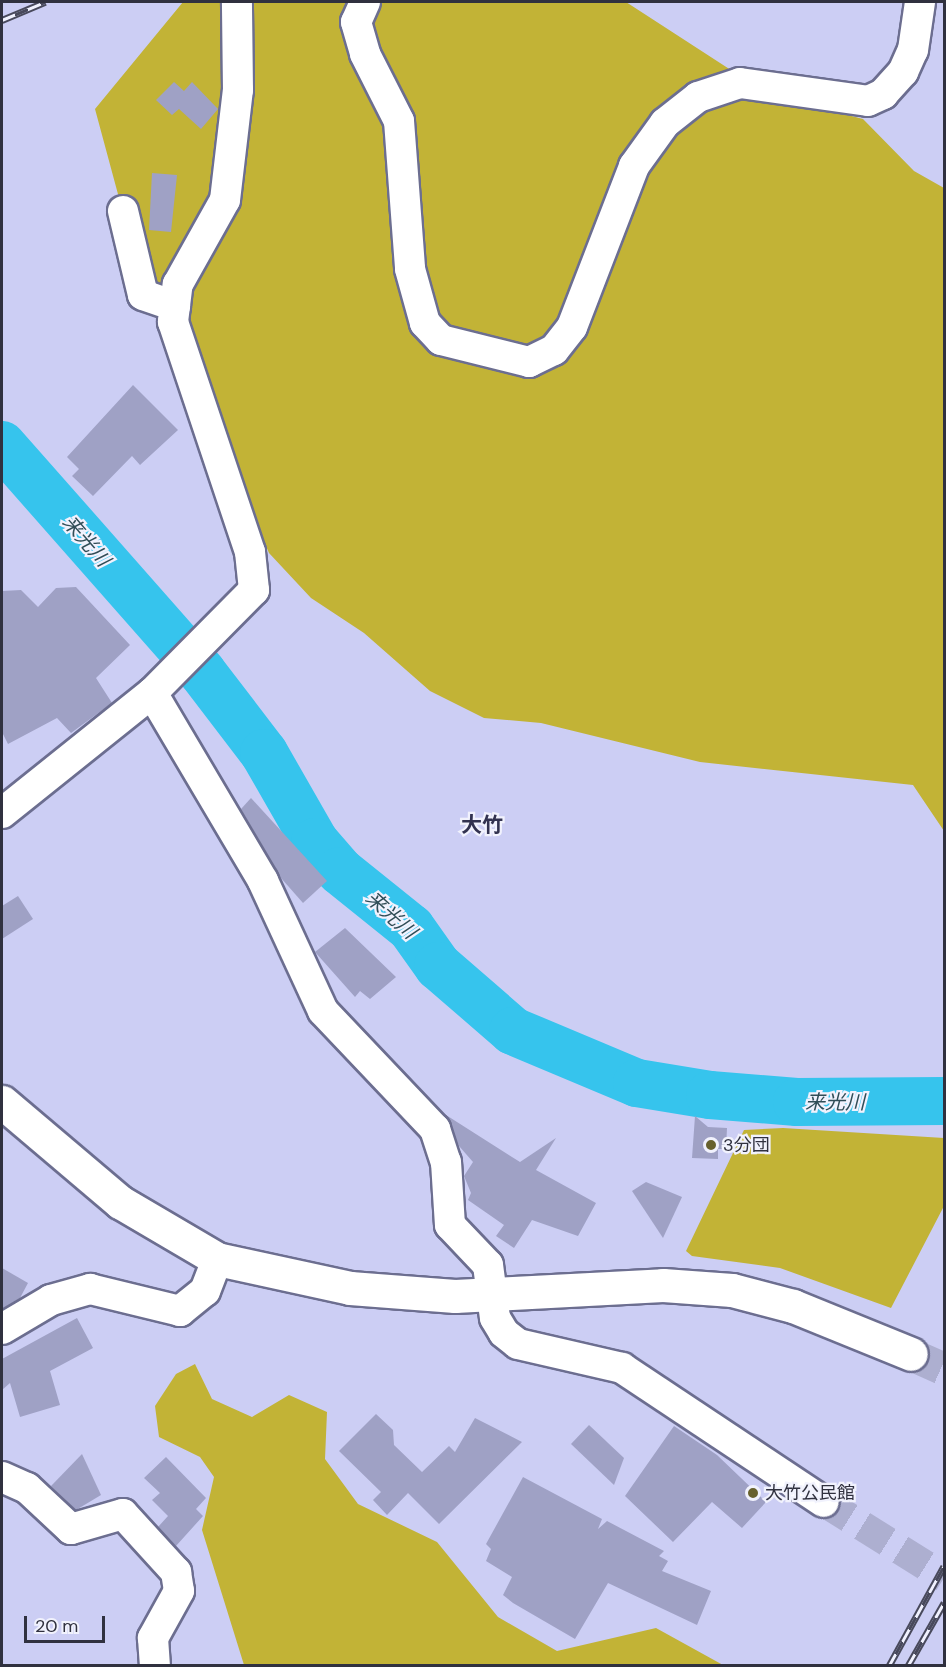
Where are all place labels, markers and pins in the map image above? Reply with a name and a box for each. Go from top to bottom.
place label: 3分団 [723,1134,770,1156]
marker: 3分団 [704,1138,718,1152]
place label: 大竹公民館 [765,1482,855,1504]
marker: 大竹公民館 [746,1486,760,1500]

